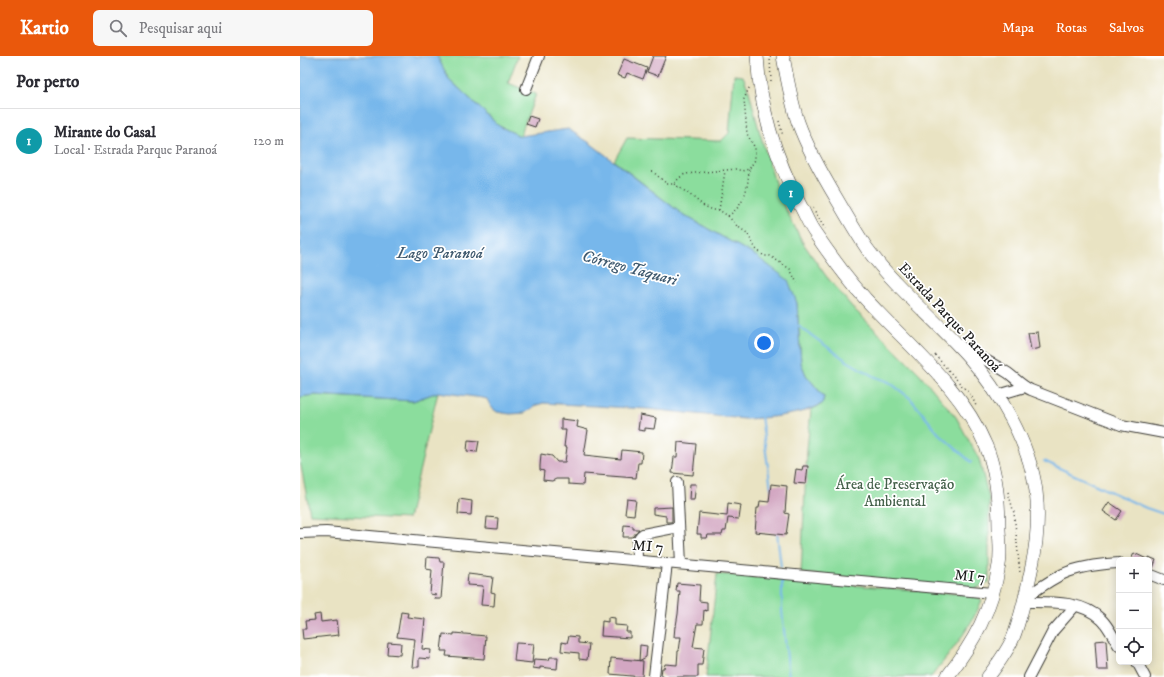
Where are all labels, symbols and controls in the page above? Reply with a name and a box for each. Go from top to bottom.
search box [93,10,373,46]
text: Kartio [20,17,69,40]
icon: search [107,17,129,39]
text: Pesquisar aqui [139,19,222,38]
text: Mapa [1002,19,1034,37]
text: Rotas [1056,19,1087,37]
text: Salvos [1109,19,1144,37]
text: Por perto [16,71,79,93]
text: Mirante do Casal [54,123,156,142]
text: 1 [27,133,31,149]
text: 120 m [253,133,284,149]
text: Local · Estrada Parque Paranoá [54,142,217,158]
pin: 1 [778,180,804,213]
water label: Lago Paranoá [396,243,485,263]
water label: Córrego Taquari [580,246,680,290]
street label: Estrada Parque Paranoá [894,259,1006,376]
your location [754,333,774,353]
park label: Área de Preservação Ambiental [836,474,954,511]
street label: MI 7 [632,536,664,557]
map controls [1116,557,1152,665]
button: + [1116,557,1152,593]
street label: MI 7 [954,565,986,588]
button: − [1116,593,1152,629]
button: locate [1116,629,1152,665]

